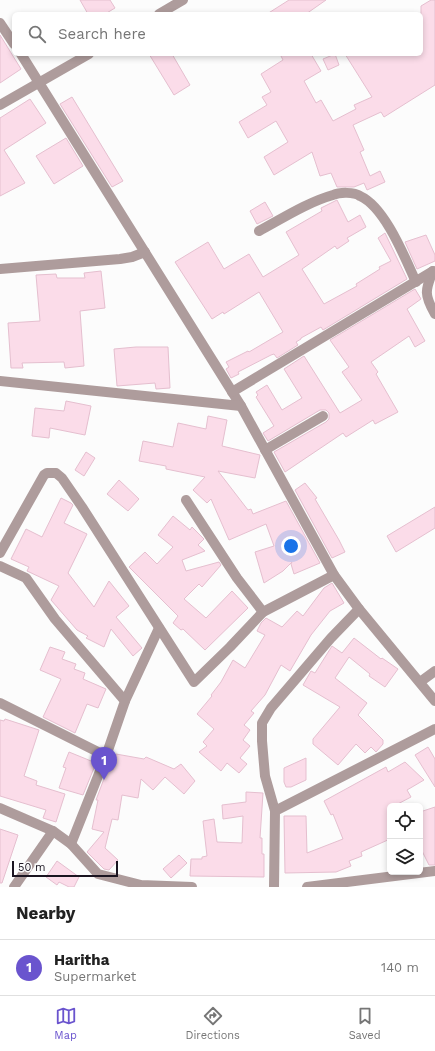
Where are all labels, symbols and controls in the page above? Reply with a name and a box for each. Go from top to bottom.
search box [12,12,423,56]
icon: search [26,23,48,45]
text: Search here [58,25,146,43]
your location [281,536,301,556]
pin: 1 [91,747,117,780]
map controls [387,803,423,875]
button: locate [387,803,423,839]
button: layers [387,839,423,875]
scale bar [12,859,118,878]
text: 50 m [18,861,45,874]
text: Nearby [16,903,75,923]
text: Haritha [54,951,109,969]
text: 1 [26,960,32,975]
text: 140 m [381,960,419,975]
text: Supermarket [54,969,136,984]
tab: Map [54,1005,77,1042]
tab: Directions [186,1005,240,1042]
tab: Saved [349,1005,381,1042]

